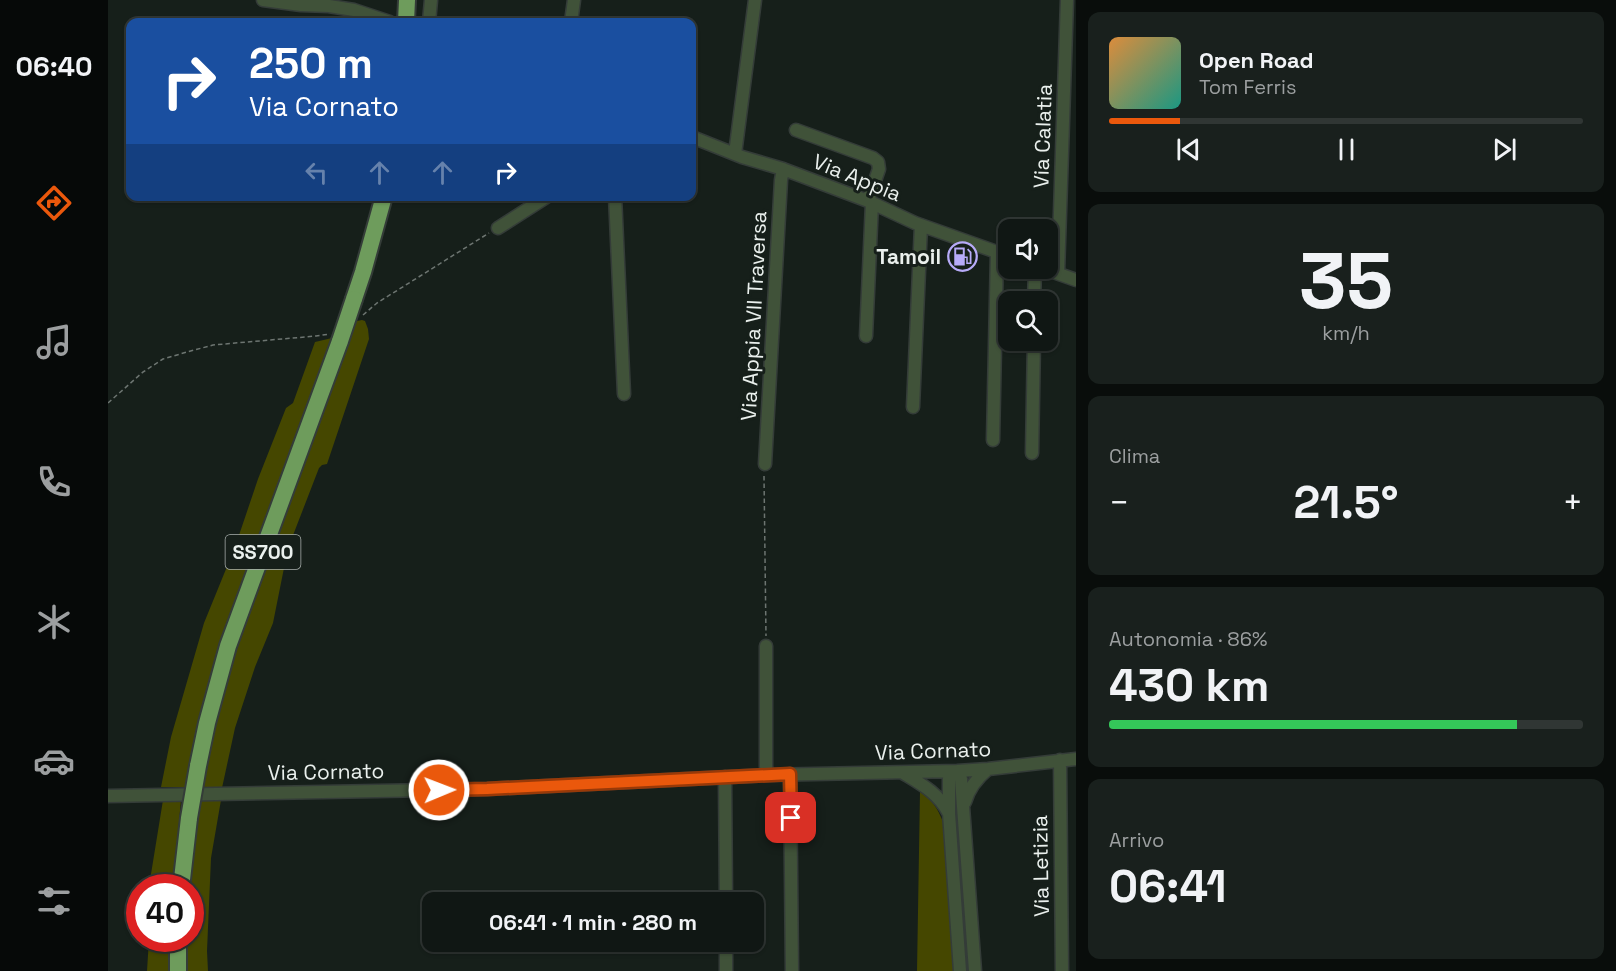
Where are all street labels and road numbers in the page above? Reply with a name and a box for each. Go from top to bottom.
street label: Via Calatia [1027,83,1058,189]
street label: Via Appia [809,148,905,207]
street label: Via Appia VII Traversa [735,210,772,422]
road number: SS700 [226,535,300,569]
street label: Via Cornato [874,735,992,766]
street label: Via Cornato [267,757,384,786]
street label: Via Letizia [1026,815,1055,917]

